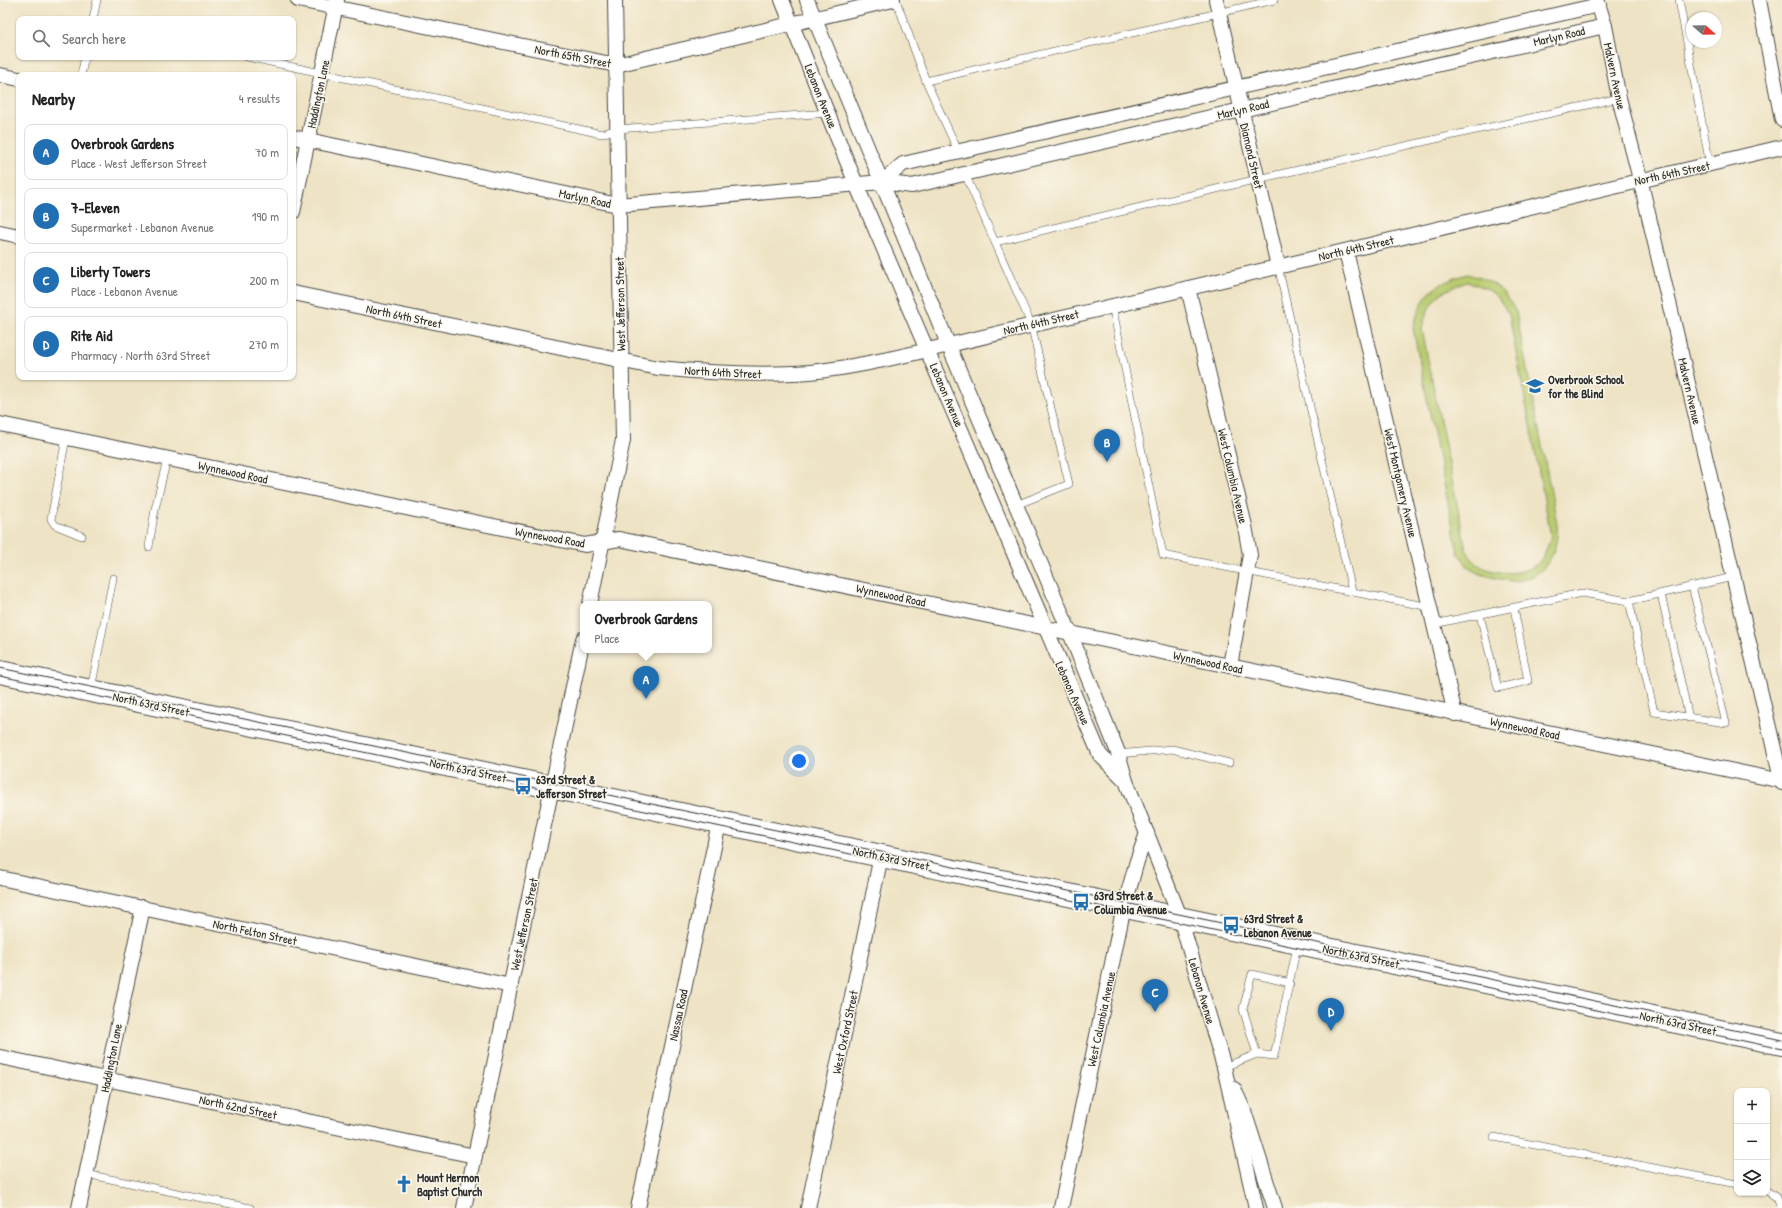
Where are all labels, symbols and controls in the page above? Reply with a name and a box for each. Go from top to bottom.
north arrow [1686,12,1722,48]
search box [16,16,296,60]
street label: Marlyn Road [1531,22,1587,50]
icon: search [30,27,52,49]
text: Search here [62,28,126,49]
street label: North 65th Street [533,40,614,72]
street label: Malvern Avenue [1600,41,1630,111]
street label: Haddington Lane [302,58,334,130]
street label: Lebanon Avenue [800,61,842,131]
text: Nearby [32,87,75,110]
text: 4 results [239,89,280,107]
street label: Marlyn Road [1215,95,1271,123]
street label: Diamond Street [1236,121,1268,191]
text: Overbrook Gardens [71,133,174,154]
text: A [43,143,49,161]
text: 70 m [255,143,279,161]
text: Place · West Jefferson Street [71,154,207,172]
street label: North 64th Street [1633,157,1712,189]
street label: Marlyn Road [558,184,613,212]
text: 7-Eleven [71,197,120,218]
text: B [43,207,49,225]
text: 190 m [252,207,279,225]
text: Supermarket · Lebanon Avenue [71,218,214,236]
street label: North 64th Street [1317,231,1396,265]
street label: West Jefferson Street [611,256,629,351]
text: Liberty Towers [71,261,150,282]
text: C [42,271,50,289]
text: 200 m [249,271,279,289]
text: Place · Lebanon Avenue [71,282,178,300]
street label: North 64th Street [365,300,444,332]
street label: North 64th Street [1002,305,1081,339]
text: Rite Aid [71,325,112,346]
text: D [43,335,49,353]
text: 270 m [249,335,279,353]
text: Pharmacy · North 63rd Street [71,346,210,364]
street label: Malvern Avenue [1674,356,1706,426]
street label: Lebanon Avenue [926,360,968,430]
street label: North 64th Street [684,361,763,383]
place label: Overbrook School for the Blind [1548,371,1625,402]
school or university icon: Overbrook School for the Blind [1525,376,1545,396]
street label: West Columbia Avenue [1214,427,1252,525]
street label: West Montgomery Avenue [1380,427,1422,539]
pin: B [1094,429,1120,462]
street label: Wynnewood Road [197,456,270,488]
street label: Wynnewood Road [514,523,586,552]
street label: Wynnewood Road [855,579,928,611]
popup [580,601,712,653]
text: Overbrook Gardens [594,608,698,629]
text: Place [594,629,620,647]
street label: Wynnewood Road [1172,646,1245,678]
street label: Lebanon Avenue [1051,659,1095,728]
pin: A [633,666,659,699]
street label: North 63rd Street [111,688,192,721]
street label: Wynnewood Road [1489,712,1562,744]
your location [789,751,809,771]
street label: North 63rd Street [428,754,509,787]
place label: 63rd Street & Jefferson Street [536,771,607,802]
bus stop icon: 63rd Street & Jefferson Street [513,776,533,796]
street label: North 63rd Street [851,842,932,875]
street label: West Jefferson Street [506,875,542,972]
place label: 63rd Street & Columbia Avenue [1094,887,1167,918]
bus stop icon: 63rd Street & Columbia Avenue [1071,892,1091,912]
place label: 63rd Street & Lebanon Avenue [1244,910,1312,941]
street label: North Felton Street [212,915,299,949]
bus stop icon: 63rd Street & Lebanon Avenue [1221,915,1241,935]
street label: North 63rd Street [1321,940,1402,973]
street label: Lebanon Avenue [1184,956,1220,1026]
street label: West Columbia Avenue [1083,970,1119,1068]
pin: C [1142,979,1168,1012]
street label: Nassau Road [664,987,692,1042]
street label: West Oxford Street [828,988,862,1075]
pin: D [1318,998,1344,1031]
street label: North 63rd Street [1638,1007,1719,1040]
street label: Haddington Lane [96,1022,126,1094]
map controls [1734,1088,1770,1196]
button: + [1734,1088,1770,1124]
street label: North 62nd Street [198,1090,279,1124]
button: − [1734,1124,1770,1160]
button: layers [1734,1160,1770,1196]
place label: Mount Hermon Baptist Church [417,1169,483,1201]
church icon: Mount Hermon Baptist Church [394,1174,414,1194]

